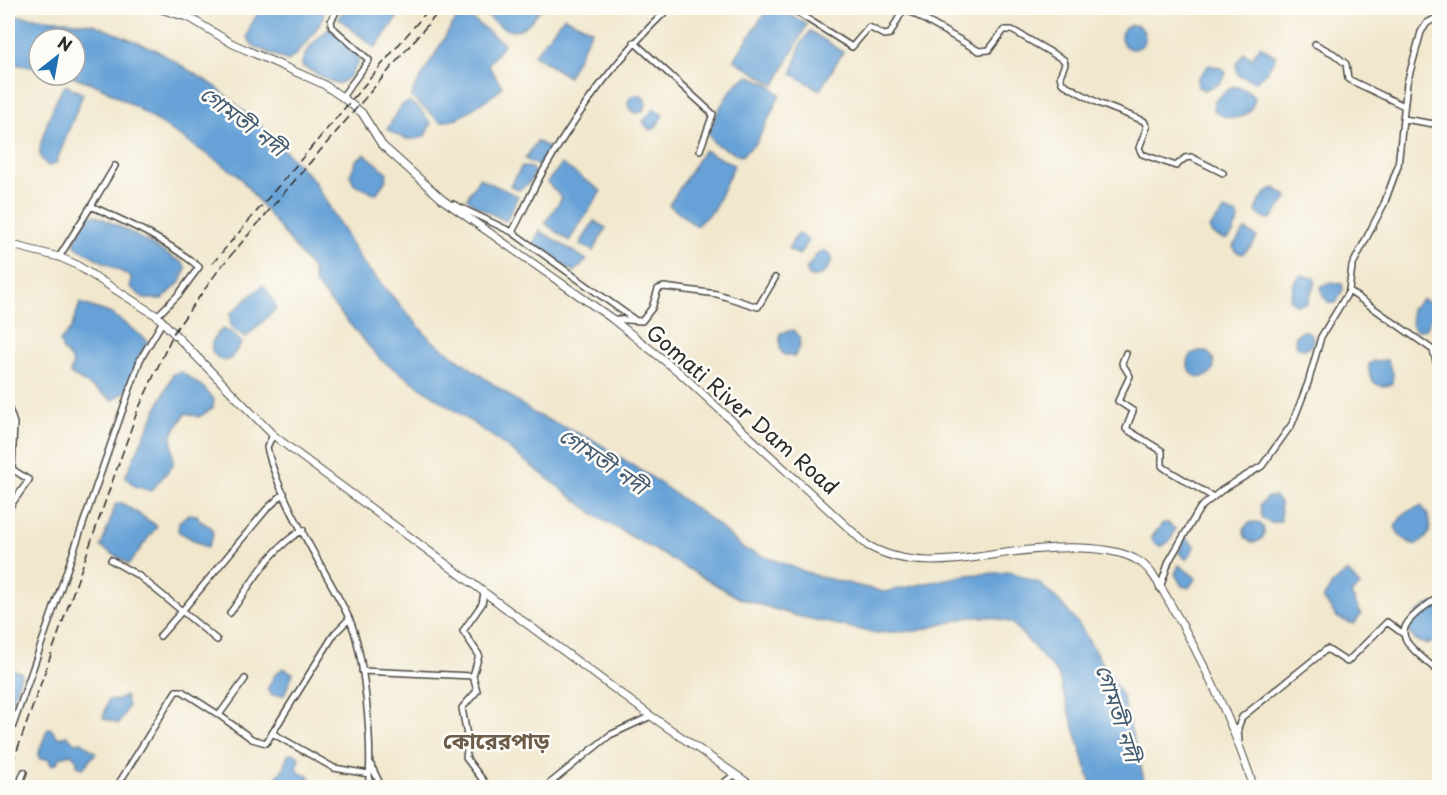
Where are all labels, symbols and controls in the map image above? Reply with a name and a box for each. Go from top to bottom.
north arrow [27,27,87,87]
text: N [54,30,77,57]
water label: গোমতী নদী [194,76,297,166]
street label: Gomati River Dam Road [640,316,847,501]
water label: গোমতী নদী [553,418,658,504]
water label: গোমতী নদী [1088,660,1152,769]
district label: কোরেরপাড় [443,723,550,756]

